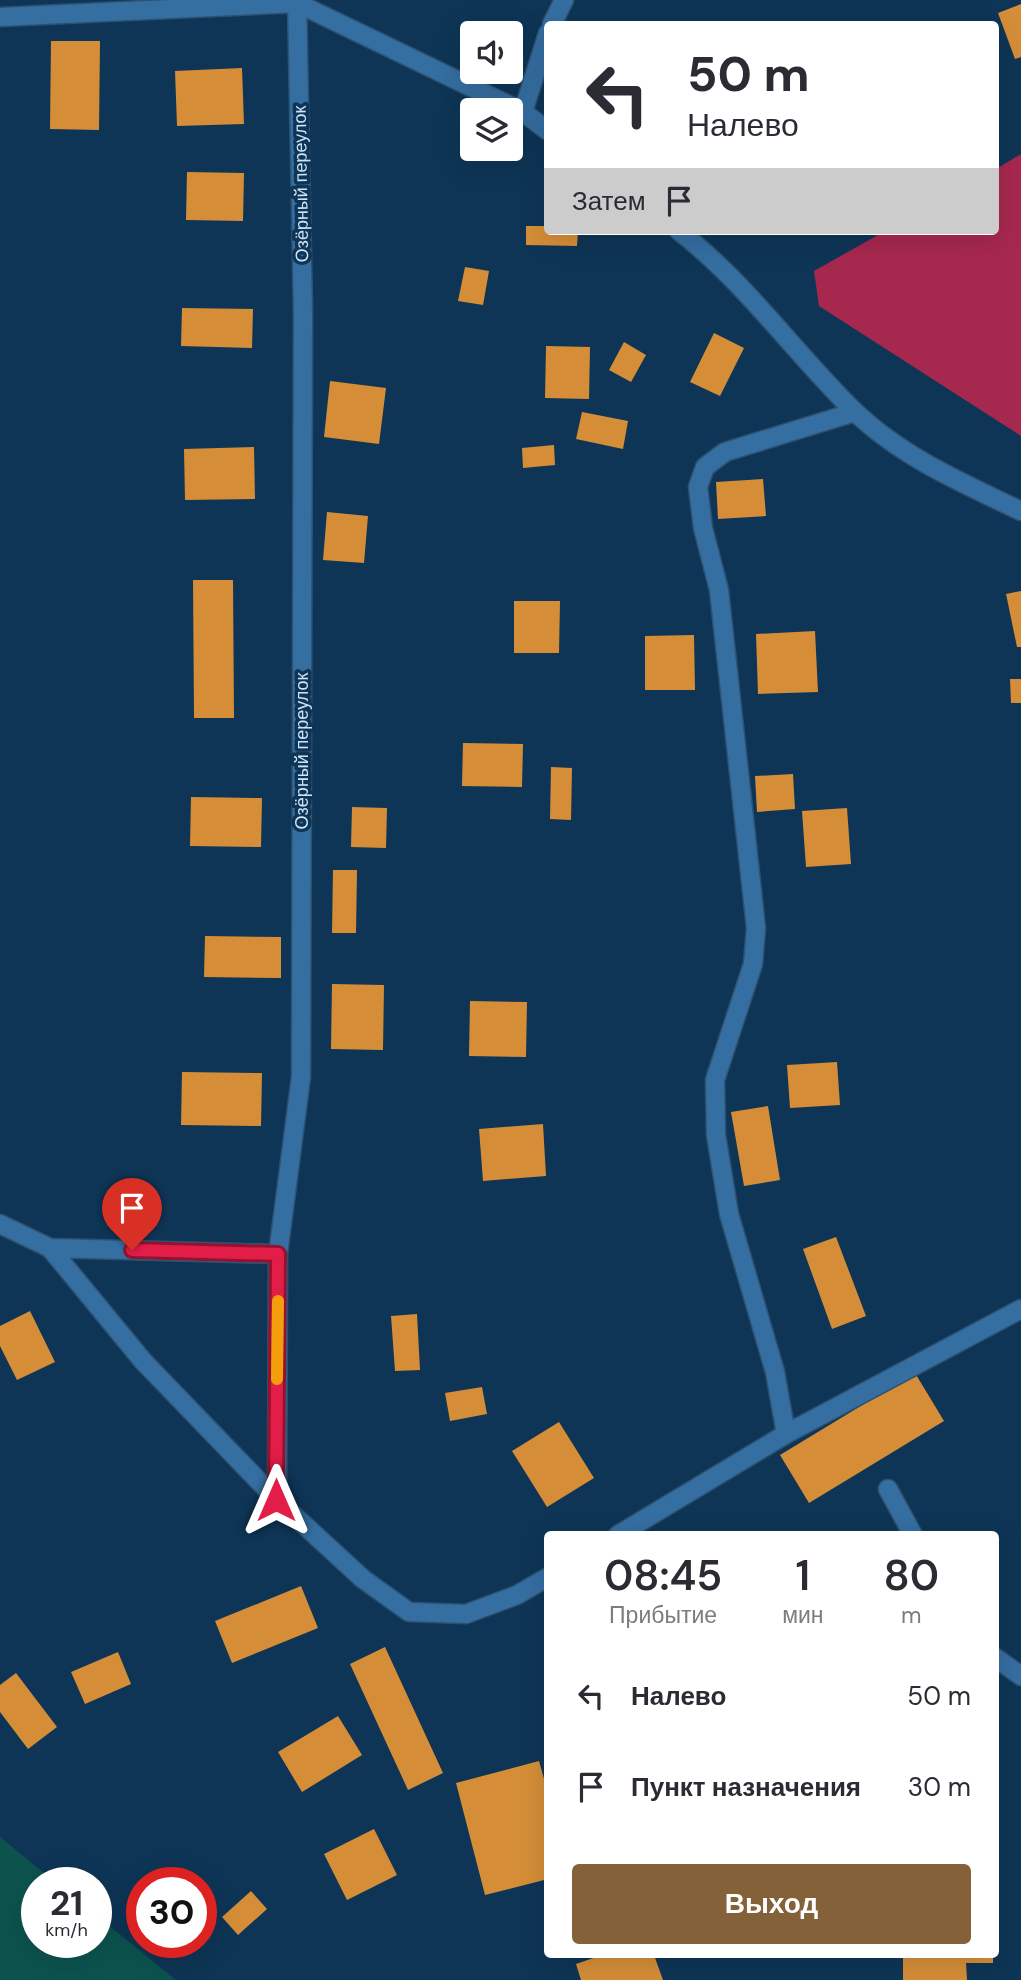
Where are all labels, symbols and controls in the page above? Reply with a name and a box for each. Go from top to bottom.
map controls [460,21,523,161]
button: sound [460,21,523,84]
text: 50 m [687,42,810,106]
icon: left [572,49,663,140]
button: layers [460,98,523,161]
text: Налево [687,104,799,146]
street label: Озёрный переулок [288,105,314,263]
icon: arrive [660,182,698,220]
text: Затем [572,184,646,218]
street label: Озёрный переулок [290,672,314,829]
pin [102,1178,162,1250]
icon: arrive [113,1189,151,1227]
position arrow [239,1463,313,1537]
text: 08:45 [604,1548,722,1603]
text: 1 [796,1548,810,1603]
text: 80 [884,1548,939,1603]
text: Прибытие [609,1600,717,1630]
text: мин [782,1600,824,1630]
text: m [901,1600,922,1630]
icon: left [572,1677,610,1715]
text: Налево [631,1679,726,1713]
text: 50 m [907,1679,971,1713]
icon: arrive [572,1768,610,1806]
text: Пункт назначения [631,1770,861,1804]
text: 30 m [908,1770,971,1804]
button: Выход [572,1864,971,1944]
speed limit sign: 30 [126,1867,217,1958]
text: 21 [50,1880,83,1926]
text: km/h [45,1918,88,1942]

